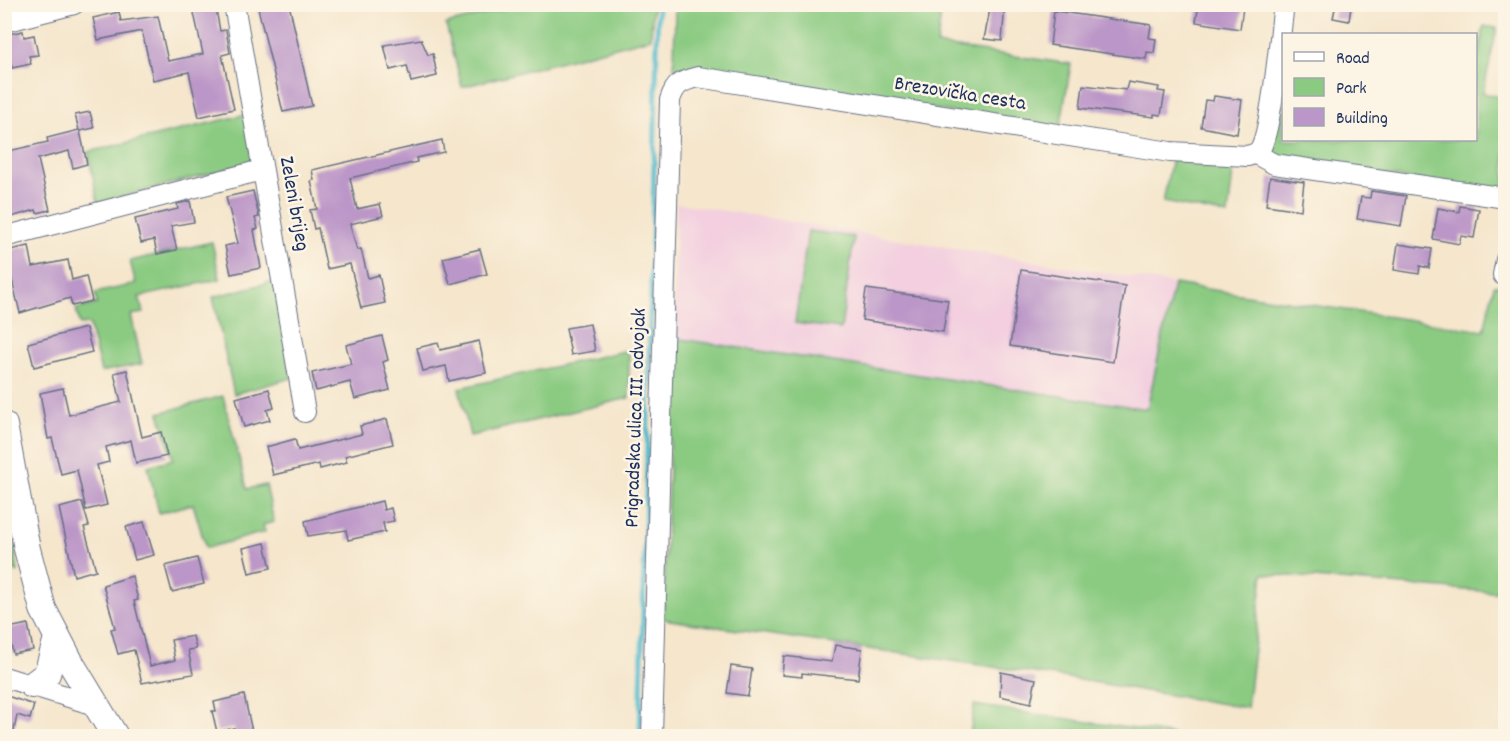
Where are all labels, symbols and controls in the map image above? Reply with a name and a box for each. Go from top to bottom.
legend [1282,33,1477,141]
text: Road [1336,47,1370,72]
street label: Brezovička cesta [892,70,1029,120]
text: Park [1336,77,1367,102]
text: Building [1336,107,1388,132]
street label: Zeleni brijeg [270,154,316,254]
street label: Prigradska ulica III. odvojak [618,308,656,528]

